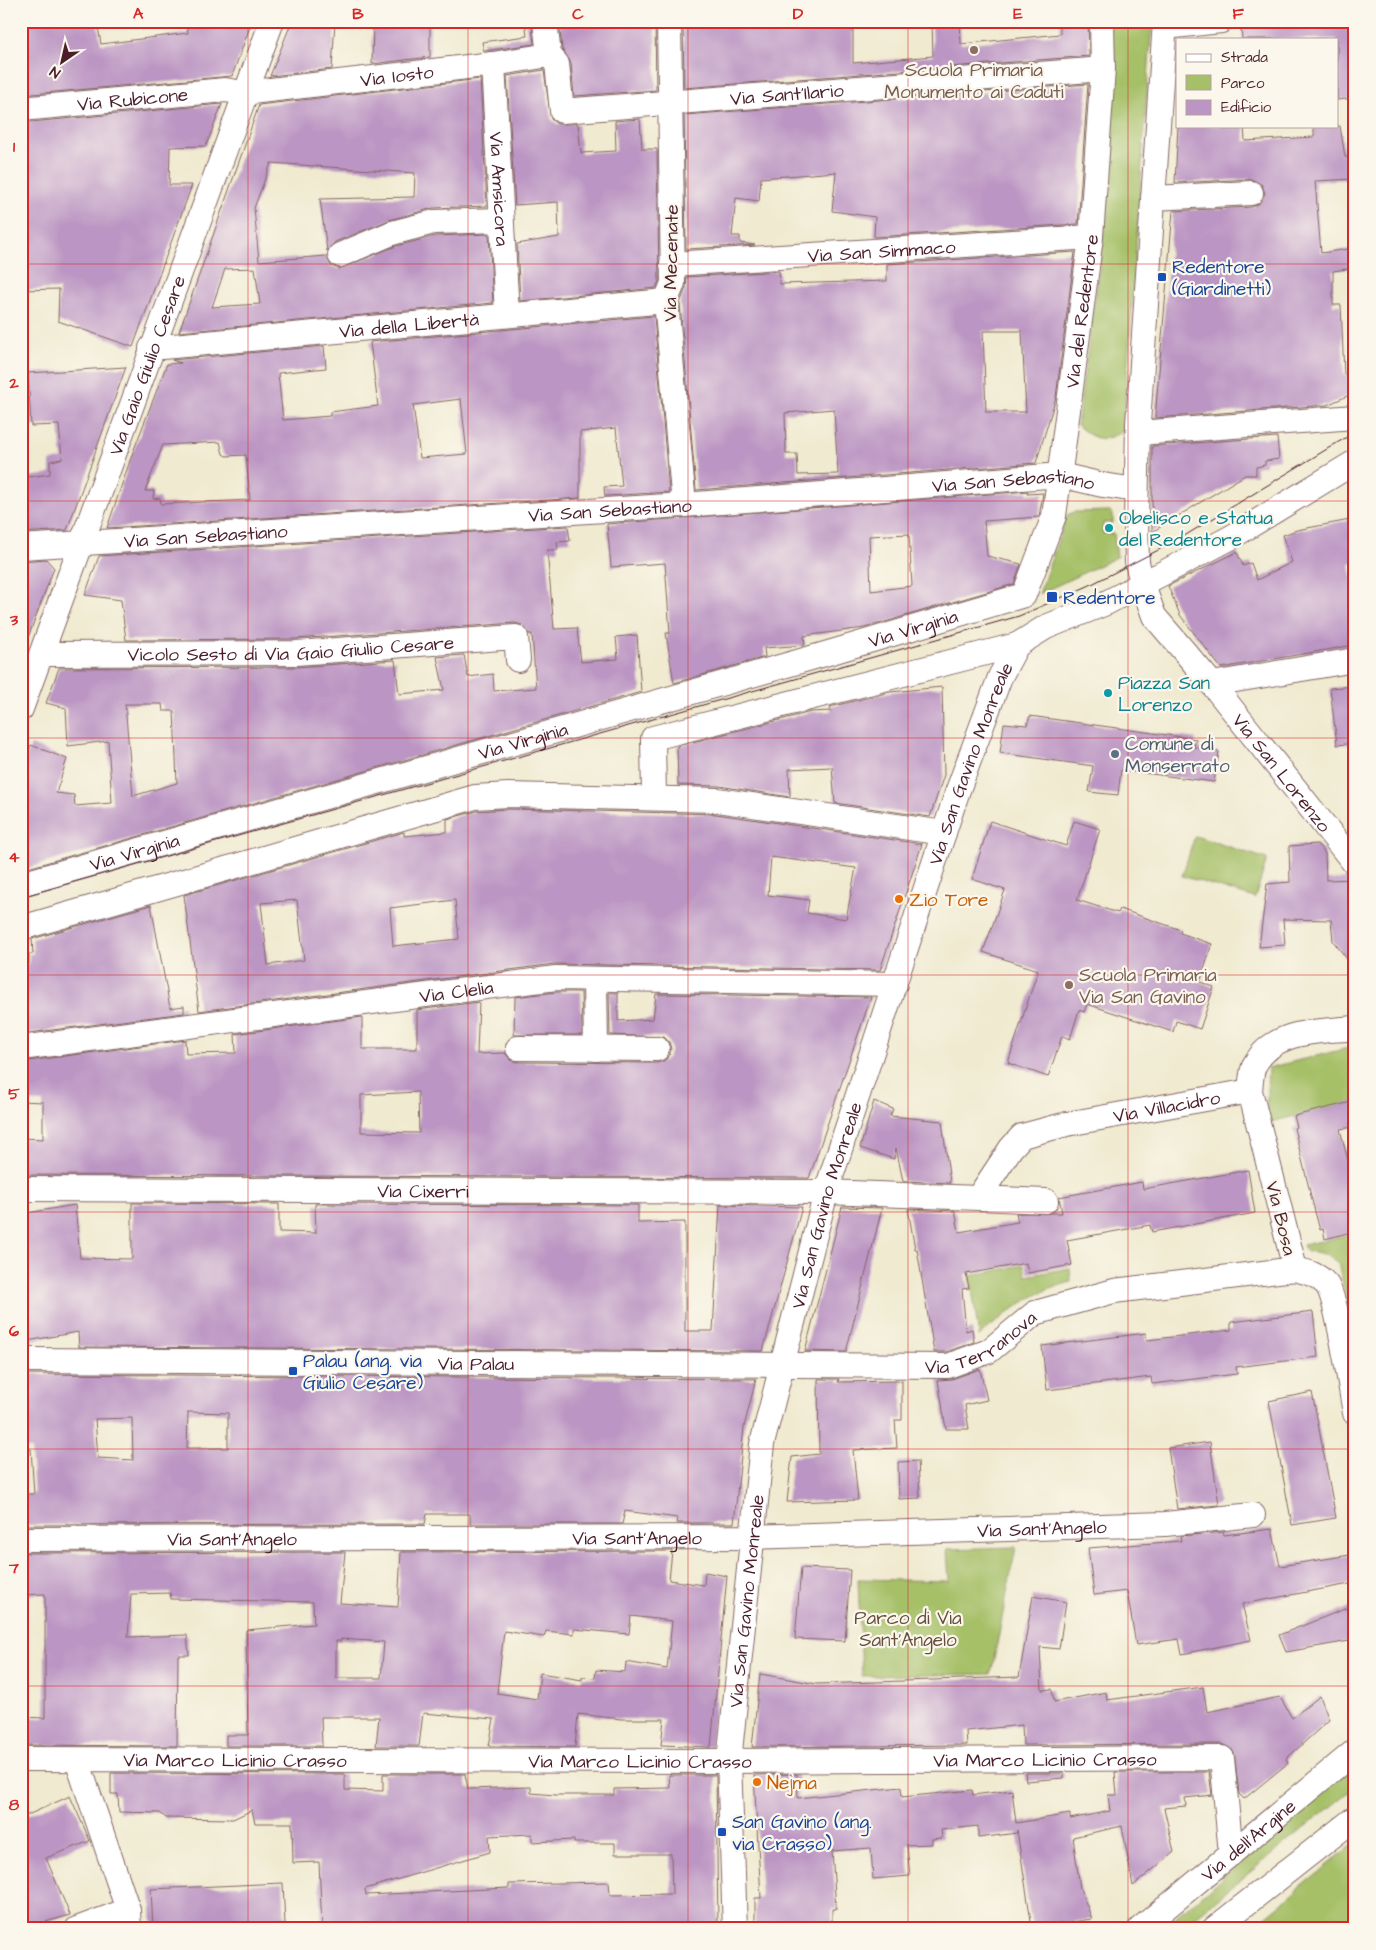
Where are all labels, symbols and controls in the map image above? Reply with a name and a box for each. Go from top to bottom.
text: A [133,3,144,25]
text: B [352,3,364,25]
text: C [572,3,584,25]
text: D [793,3,804,25]
text: E [1013,3,1023,25]
text: F [1232,3,1244,25]
north arrow [38,38,88,88]
legend [1176,38,1338,128]
marker: Scuola Primaria Monumento ai Caduti [968,44,980,56]
text: Strada [1221,47,1268,68]
place label: Scuola Primaria Monumento ai Caduti [884,57,1064,106]
street label: Via Iosto [359,59,435,94]
text: N [46,61,65,83]
text: Parco [1221,73,1265,94]
street label: Via Sant'Ilario [729,77,845,113]
street label: Via Rubicone [76,82,189,119]
text: Edificio [1221,97,1272,118]
street label: Via Amsicora [482,131,515,247]
text: 1 [13,136,16,158]
street label: Via Mecenate [657,204,686,322]
street label: Via del Redentore [1059,233,1106,390]
street label: Via San Simmaco [807,234,957,270]
place label: Redentore (Giardinetti) [1172,254,1271,303]
marker: Redentore (Giardinetti) [1156,271,1168,283]
street label: Via Gaio Giulio Cesare [103,272,193,459]
street label: Via della Libertà [338,306,480,346]
text: 2 [8,372,19,394]
street label: Via San Sebastiano [931,463,1098,500]
street label: Via San Sebastiano [527,492,693,530]
place label: Obelisco e Statua del Redentore [1119,505,1273,554]
street label: Via San Sebastiano [123,518,289,555]
marker: Obelisco e Statua del Redentore [1103,522,1115,534]
place label: Redentore [1063,585,1155,612]
marker: Redentore [1045,590,1059,604]
street label: Via Virginia [865,603,962,655]
text: 3 [9,609,19,631]
street label: Vicolo Sesto di Via Gaio Giulio Cesare [128,630,455,669]
street label: Via San Gavino Monreale [922,658,1021,869]
place label: Piazza San Lorenzo [1118,670,1210,719]
marker: Piazza San Lorenzo [1102,687,1114,699]
street label: Via San Lorenzo [1225,708,1337,839]
street label: Via Virginia [475,716,572,768]
place label: Comune di Monserrato [1125,731,1230,780]
marker: Comune di Monserrato [1109,748,1121,760]
street label: Via Virginia [87,827,183,879]
text: 4 [9,846,20,868]
place label: Zio Tore [909,887,988,914]
marker: Zio Tore [893,893,905,905]
place label: Scuola Primaria Via San Gavino [1079,962,1217,1011]
street label: Via Clelia [418,974,495,1011]
marker: Scuola Primaria Via San Gavino [1063,979,1075,991]
text: 5 [8,1083,20,1105]
street label: Via Villacidro [1111,1085,1223,1130]
street label: Via San Gavino Monreale [785,1099,870,1312]
street label: Via Cixerri [377,1178,469,1206]
street label: Via Bosa [1258,1178,1303,1259]
street label: Via Terranova [925,1305,1043,1381]
text: 6 [9,1320,19,1342]
place label: Palau (ang. via Giulio Cesare) [303,1348,424,1397]
street label: Via Palau [438,1351,515,1378]
marker: Palau (ang. via Giulio Cesare) [287,1365,299,1377]
street label: Via San Gavino Monreale [723,1493,772,1709]
street label: Via Sant'Angelo [977,1514,1107,1545]
street label: Via Sant'Angelo [572,1525,702,1553]
street label: Via Sant'Angelo [167,1526,297,1554]
text: 7 [8,1557,19,1579]
park label: Parco di Via Sant'Angelo [854,1605,962,1655]
street label: Via Marco Licinio Crasso [933,1746,1157,1775]
street label: Via Marco Licinio Crasso [123,1747,347,1775]
street label: Via Marco Licinio Crasso [528,1748,752,1776]
place label: Nejma [767,1770,817,1797]
marker: Nejma [751,1776,763,1788]
street label: Via dell'Argine [1195,1793,1302,1888]
text: 8 [9,1794,20,1816]
place label: San Gavino (ang. via Crasso) [732,1809,872,1858]
marker: San Gavino (ang. via Crasso) [716,1826,728,1838]

